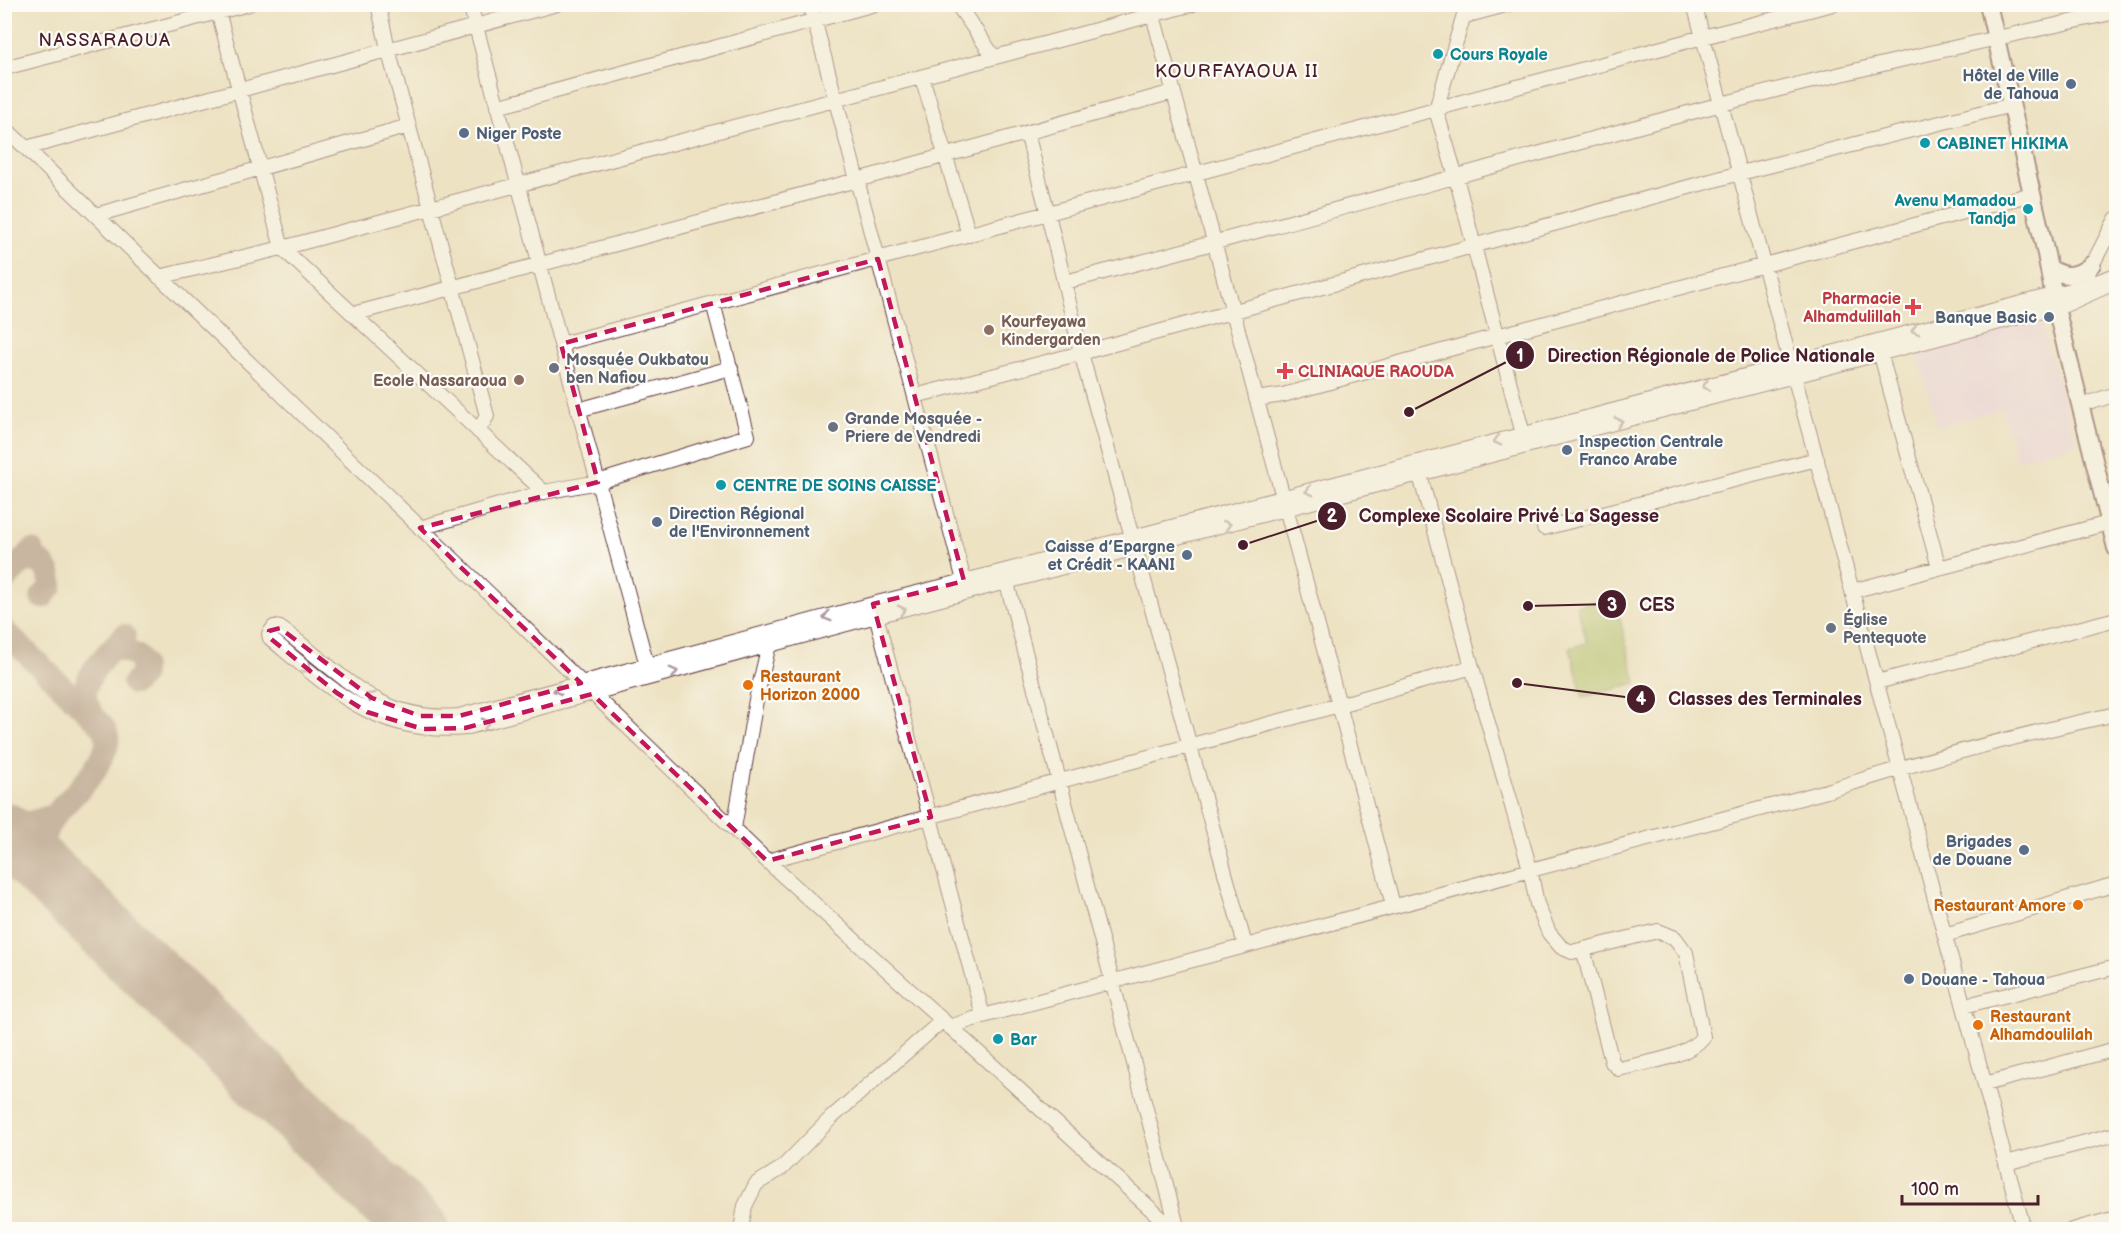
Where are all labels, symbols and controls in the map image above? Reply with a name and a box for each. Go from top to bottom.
district label: NASSARAOUA [38,30,172,51]
place label: Cours Royale [1450,46,1548,65]
marker: Cours Royale [1431,47,1445,61]
district label: KOURFAYAOUA II [1155,61,1319,82]
place label: Hôtel de Ville de Tahoua [1963,67,2059,104]
marker: Hôtel de Ville de Tahoua [2064,77,2078,91]
place label: Niger Poste [476,125,562,144]
marker: Niger Poste [457,126,471,140]
place label: CABINET HIKIMA [1937,135,2068,154]
marker: CABINET HIKIMA [1918,136,1932,150]
place label: Avenu Mamadou Tandja [1894,192,2016,229]
marker: Avenu Mamadou Tandja [2021,202,2035,216]
place label: Pharmacie Alhamdulillah [1802,290,1901,327]
marker: Pharmacie Alhamdulillah [1906,300,1920,314]
place label: Banque Basic [1935,309,2037,328]
marker: Banque Basic [2042,310,2056,324]
place label: Kourfeyawa Kindergarden [1001,313,1101,350]
marker: Kourfeyawa Kindergarden [982,323,996,337]
one-way arrow [1910,323,1920,336]
callout: Direction Régionale de Police Nationale [1505,337,1887,373]
text: 1 [1516,346,1524,367]
text: Direction Régionale de Police Nationale [1547,346,1875,367]
place label: Mosquée Oukbatou ben Nafiou [566,351,709,388]
marker: Mosquée Oukbatou ben Nafiou [547,361,561,375]
marker: CLINIAQUE RAOUDA [1276,362,1294,380]
place label: CLINIAQUE RAOUDA [1298,363,1454,382]
place label: Ecole Nassaraoua [373,372,507,391]
marker: Ecole Nassaraoua [512,373,526,387]
one-way arrow [1701,378,1711,391]
place label: Grande Mosquée - Priere de Vendredi [845,410,982,447]
one-way arrow [1614,416,1624,429]
marker: Grande Mosquée - Priere de Vendredi [826,420,840,434]
place label: Inspection Centrale Franco Arabe [1579,433,1723,470]
one-way arrow [1493,434,1503,446]
marker: Inspection Centrale Franco Arabe [1560,443,1574,457]
place label: CENTRE DE SOINS CAISSE [733,477,937,496]
marker: CENTRE DE SOINS CAISSE [714,478,728,492]
one-way arrow [1304,484,1315,496]
callout: Complexe Scolaire Privé La Sagesse [1317,498,1672,534]
place label: Direction Régional de l'Environnement [669,505,810,542]
text: 2 [1327,506,1338,527]
text: Complexe Scolaire Privé La Sagesse [1359,506,1659,527]
marker: Direction Régional de l'Environnement [650,515,664,529]
one-way arrow [1222,520,1232,533]
place label: Caisse d’Epargne et Crédit - KAANI [1045,538,1175,575]
marker: Caisse d’Epargne et Crédit - KAANI [1180,548,1194,562]
callout: CES [1597,586,1686,622]
text: 3 [1607,595,1617,616]
text: CES [1639,595,1675,616]
one-way arrow [897,605,907,618]
place label: Église Pentequote [1843,608,1926,648]
one-way arrow [822,610,832,622]
marker: Église Pentequote [1824,621,1838,635]
one-way arrow [301,662,312,673]
one-way arrow [669,666,679,679]
place label: Restaurant Horizon 2000 [760,668,860,705]
marker: Restaurant Horizon 2000 [741,678,755,692]
callout: Classes des Terminales [1626,681,1874,717]
one-way arrow [552,682,562,695]
text: 4 [1636,689,1647,710]
text: Classes des Terminales [1668,689,1862,710]
one-way arrow [366,692,376,703]
one-way arrow [480,718,490,730]
place label: Brigades de Douane [1933,833,2012,870]
marker: Brigades de Douane [2017,843,2031,857]
place label: Restaurant Amore [1933,897,2066,916]
marker: Restaurant Amore [2071,898,2085,912]
place label: Douane - Tahoua [1921,971,2045,990]
marker: Douane - Tahoua [1902,972,1916,986]
place label: Restaurant Alhamdoulilah [1989,1008,2093,1045]
marker: Restaurant Alhamdoulilah [1971,1018,1985,1032]
place label: Bar [1010,1031,1037,1050]
marker: Bar [991,1032,1005,1046]
scale bar [1902,1168,2038,1206]
text: 100 m [1911,1179,1959,1200]

